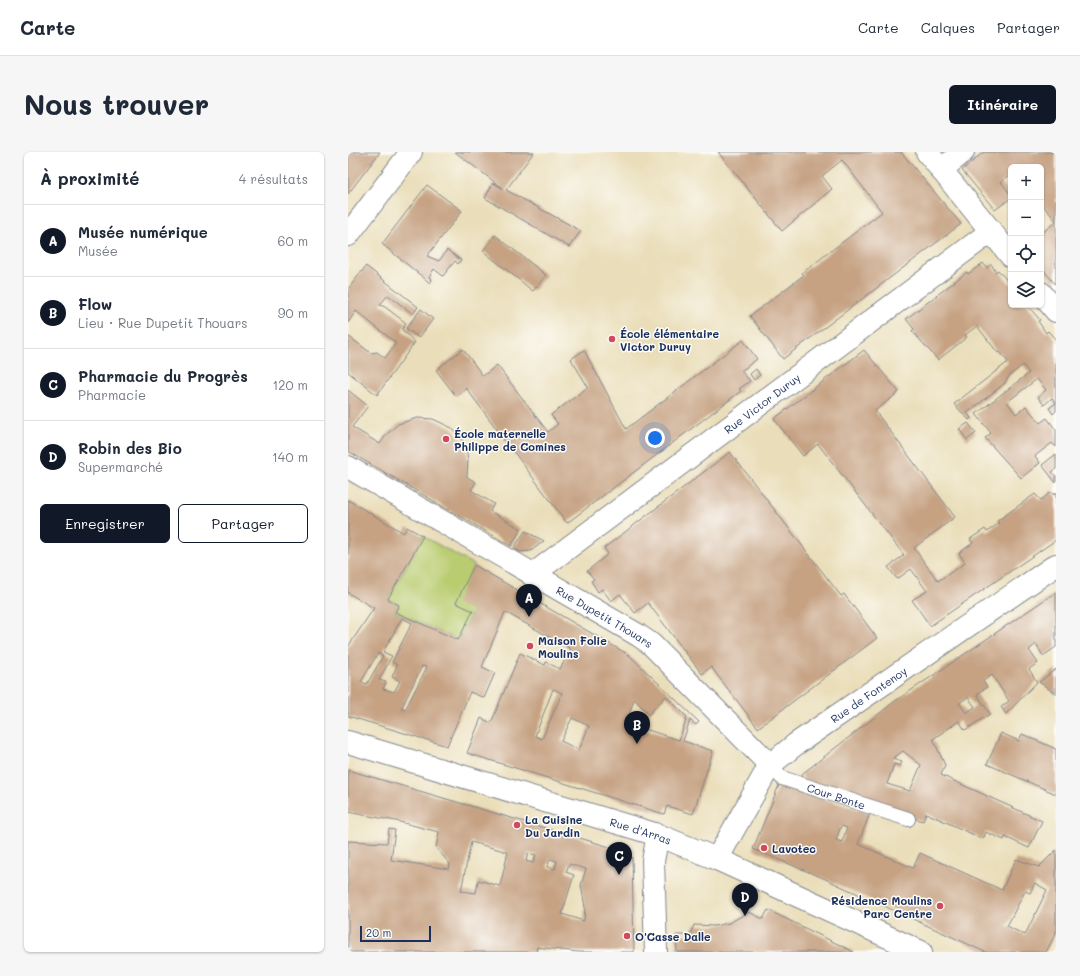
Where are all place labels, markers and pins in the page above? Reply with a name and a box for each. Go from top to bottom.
place label: École élémentaire Victor Duruy [620,326,720,354]
marker: École élémentaire Victor Duruy [607,334,617,344]
place label: École maternelle Philippe de Comines [454,426,566,454]
marker: École maternelle Philippe de Comines [441,434,451,444]
pin: A [516,584,542,617]
place label: Maison Folie Moulins [538,633,607,661]
marker: Maison Folie Moulins [525,641,535,651]
pin: B [624,711,650,744]
place label: La Cuisine Du Jardin [525,812,583,840]
marker: La Cuisine Du Jardin [512,820,522,830]
place label: Lavotec [772,841,816,856]
pin: C [606,842,632,875]
marker: Lavotec [759,843,769,853]
pin: D [732,883,758,916]
place label: Résidence Moulins Parc Centre [831,893,932,921]
marker: Résidence Moulins Parc Centre [935,901,945,911]
place label: O'Casse Dalle [635,929,711,944]
marker: O'Casse Dalle [622,931,632,941]

